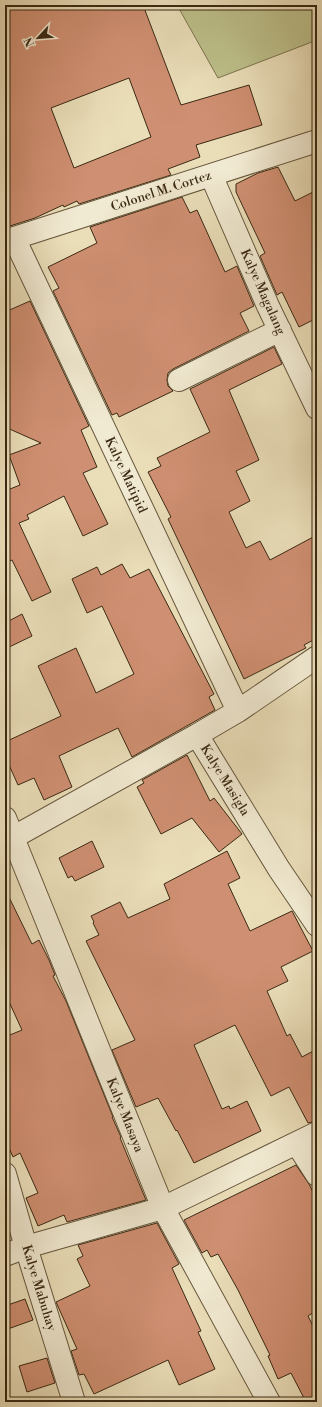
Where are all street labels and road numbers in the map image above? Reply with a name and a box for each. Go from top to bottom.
street label: Colonel M. Cortez [109,167,213,215]
street label: Kalye Magalang [237,247,289,338]
street label: Kalye Matipid [101,434,151,516]
street label: Kalye Masigla [197,741,253,819]
street label: Kalye Masaya [103,1075,147,1155]
street label: Kalye Mabuhay [18,1243,60,1334]

